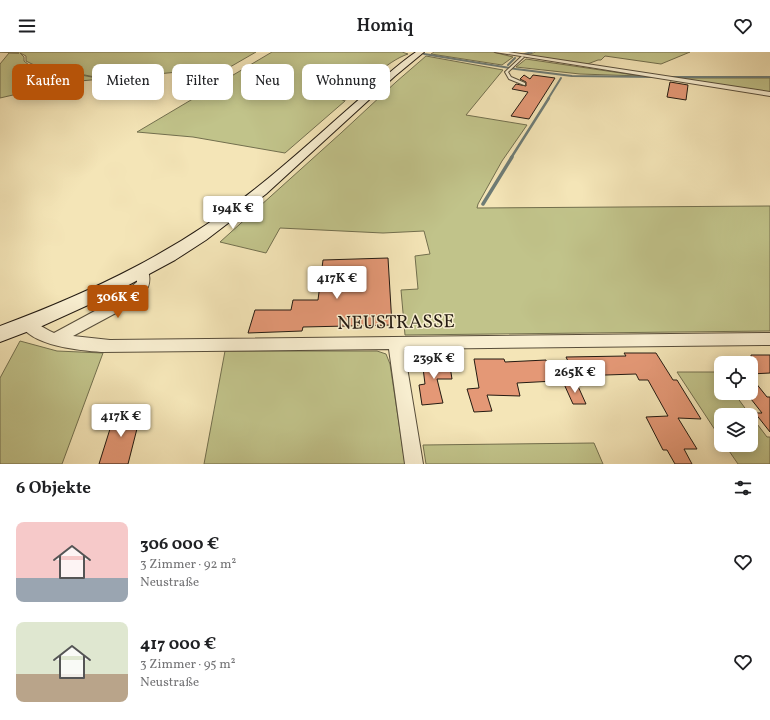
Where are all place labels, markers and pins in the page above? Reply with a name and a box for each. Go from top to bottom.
pin: 194K € [200,196,266,230]
pin: 417K € [304,266,370,300]
pin: 306K € [85,285,151,319]
pin: 239K € [401,346,467,380]
pin: 265K € [542,360,608,394]
pin: 417K € [88,404,154,438]

